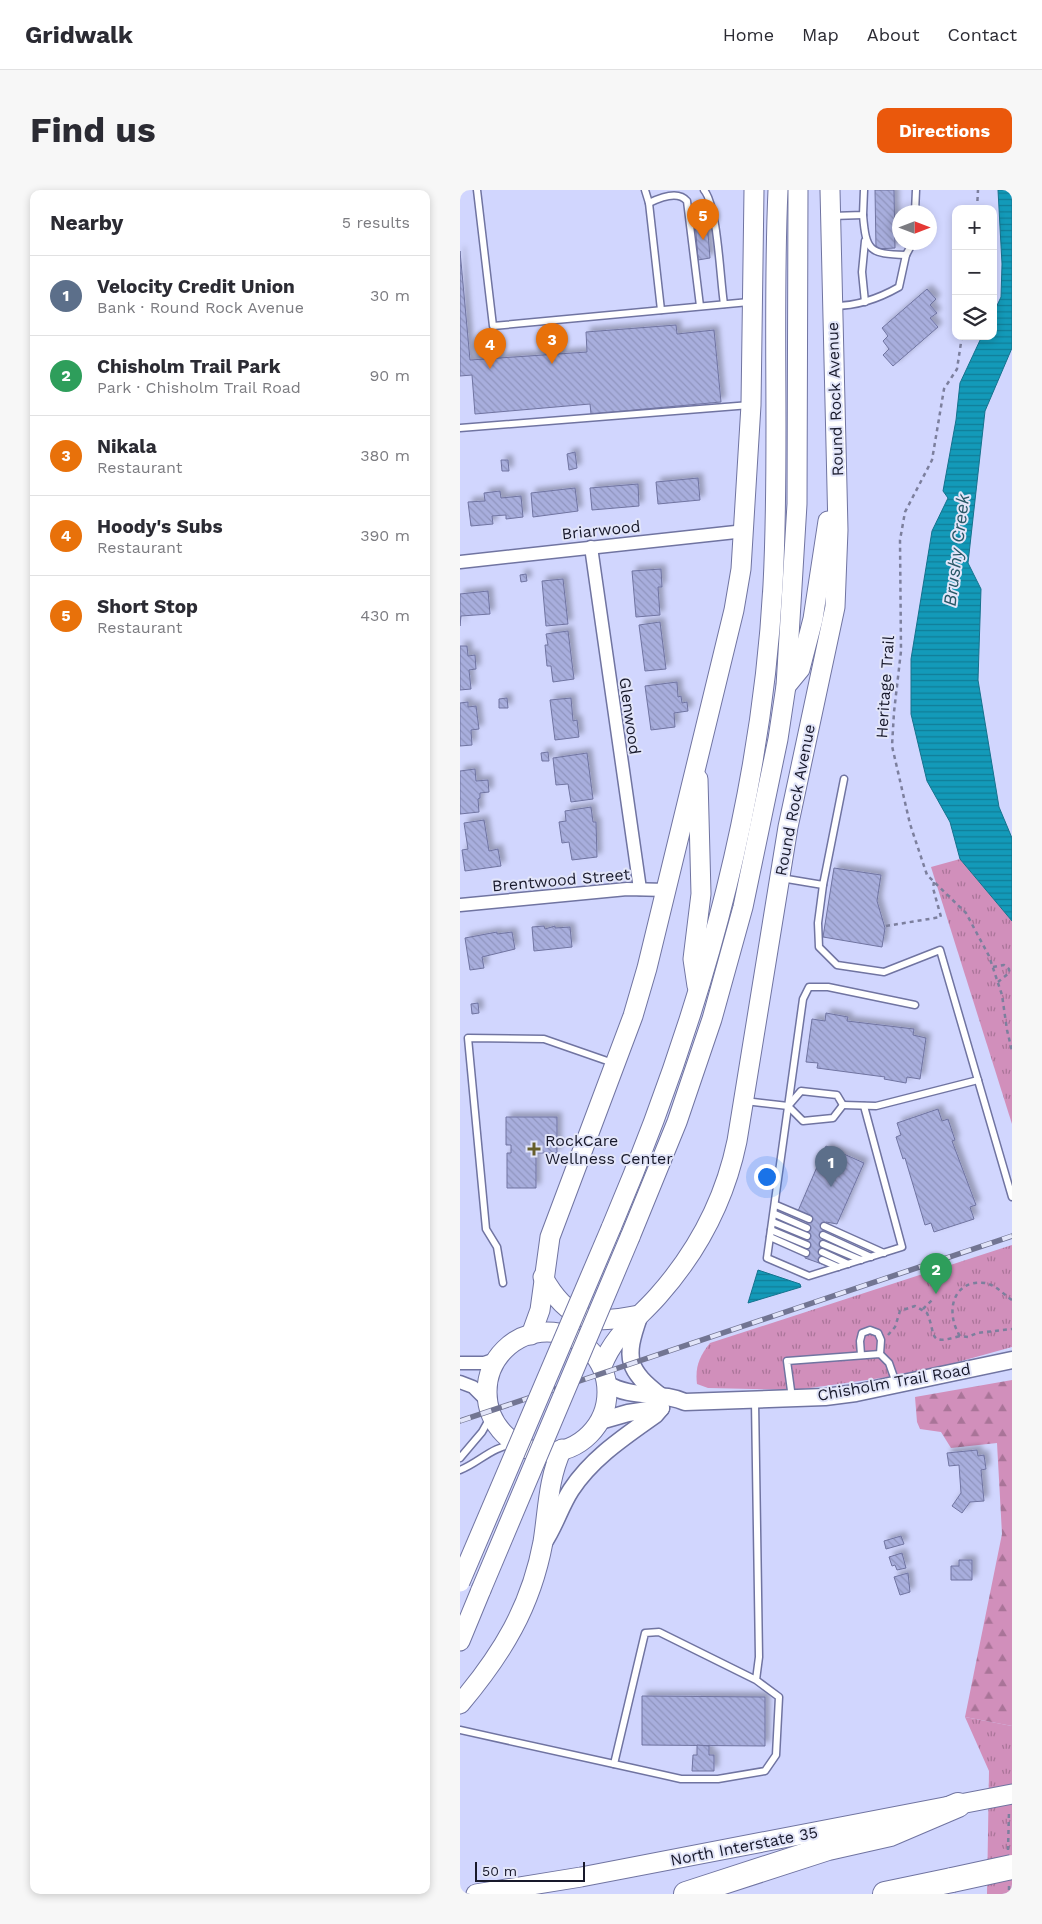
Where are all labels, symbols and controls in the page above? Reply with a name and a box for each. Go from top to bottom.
text: Gridwalk [25,21,133,49]
text: Home [723,24,774,45]
text: Map [802,24,839,45]
text: About [867,24,919,45]
text: Contact [947,24,1017,45]
button: Directions [877,108,1012,153]
text: Find us [30,109,156,151]
pin: 5 [687,199,719,240]
north arrow [892,205,937,250]
map controls [952,205,997,340]
button: + [952,205,997,250]
text: Nearby [50,210,123,235]
text: 5 results [342,213,410,232]
button: − [952,250,997,295]
text: Velocity Credit Union [97,275,295,298]
text: 1 [63,286,69,305]
text: 30 m [370,286,410,305]
button: layers [952,295,997,340]
text: Bank · Round Rock Avenue [97,298,304,317]
street label: Round Rock Avenue [823,322,847,476]
pin: 3 [536,323,568,364]
pin: 4 [474,328,506,369]
text: Chisholm Trail Park [97,355,281,378]
text: 2 [61,366,71,385]
text: 90 m [369,366,410,385]
text: Park · Chisholm Trail Road [97,378,301,397]
text: Nikala [97,435,157,458]
text: 3 [61,446,71,465]
text: 380 m [360,446,410,465]
text: Restaurant [97,458,183,477]
water label: Brushy Creek [939,491,973,607]
text: Hoody's Subs [97,515,223,538]
street label: Briarwood [561,516,641,544]
text: 4 [61,526,71,545]
text: 390 m [360,526,410,545]
text: Restaurant [97,538,183,557]
text: Short Stop [97,595,198,618]
text: 5 [61,606,71,625]
text: 430 m [360,606,410,625]
text: Restaurant [97,618,183,637]
street label: Heritage Trail [872,635,898,739]
street label: Glenwood [615,676,645,756]
street label: Round Rock Avenue [771,722,819,878]
street label: Brentwood Street [491,864,631,895]
place label: RockCare Wellness Center [545,1131,673,1168]
marker: RockCare Wellness Center [527,1142,541,1156]
pin: 1 [815,1146,847,1187]
your location [754,1164,780,1190]
pin: 2 [920,1253,952,1294]
street label: Chisholm Trail Road [816,1359,972,1405]
street label: North Interstate 35 [669,1822,819,1870]
scale bar [475,1859,585,1882]
text: 50 m [482,1863,517,1879]

